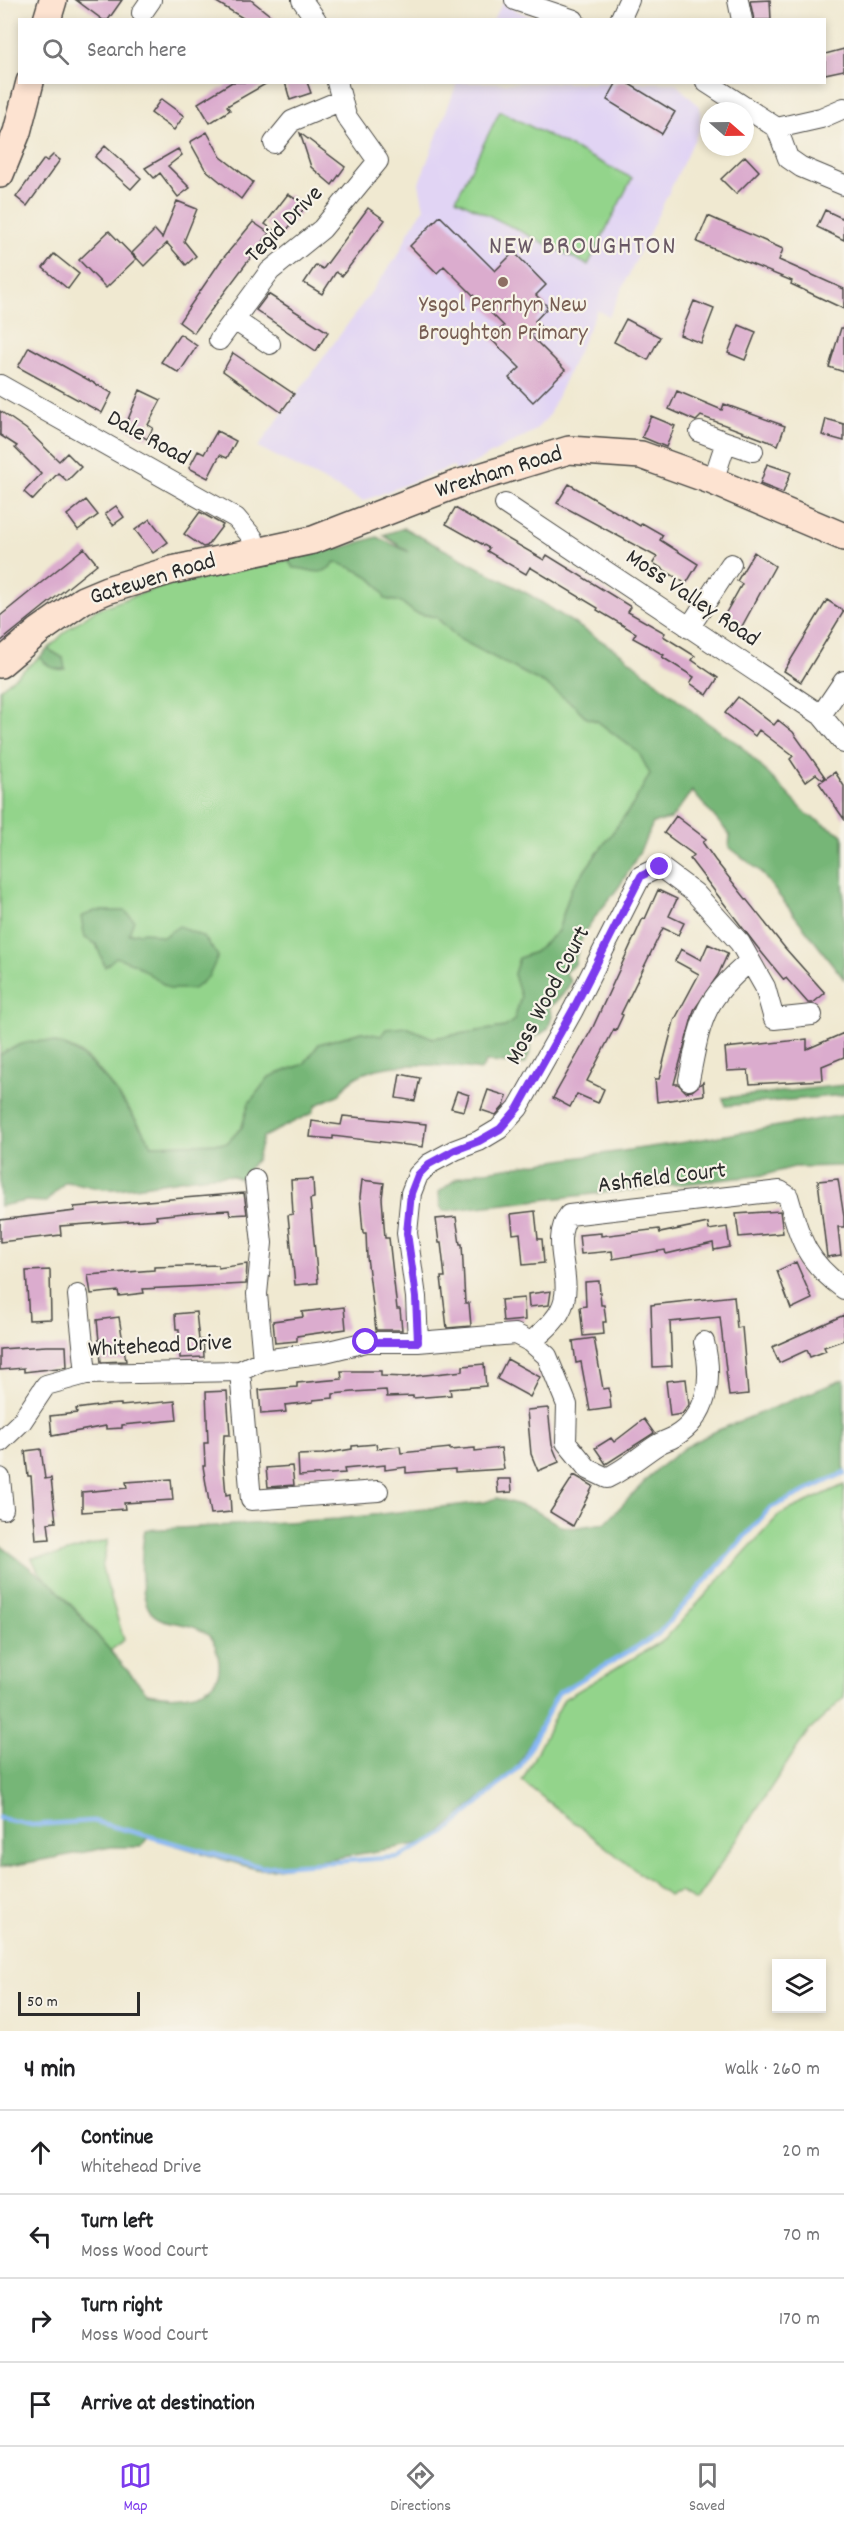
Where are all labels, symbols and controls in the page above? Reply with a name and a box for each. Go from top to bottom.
search box [18,18,826,84]
icon: search [39,35,72,68]
text: Search here [87,36,186,67]
north arrow [700,102,754,156]
street label: Tegid Drive [238,178,332,272]
district label: NEW BROUGHTON [489,228,677,267]
marker: Ysgol Penrhyn New Broughton Primary [496,275,510,289]
place label: Ysgol Penrhyn New Broughton Primary [418,289,589,351]
street label: Dale Road [100,402,196,476]
street label: Wrexham Road [431,438,567,508]
street label: Moss Valley Road [618,541,766,657]
street label: Gatewen Road [86,545,220,615]
route end [646,853,672,879]
street label: Moss Wood Court [498,920,600,1072]
street label: Ashfield Court [596,1154,728,1204]
street label: Whitehead Drive [87,1326,233,1368]
route start [352,1328,378,1354]
map controls [772,1959,826,2013]
button: layers [772,1959,826,2013]
scale bar [18,1989,140,2016]
text: 50 m [27,1991,58,2014]
text: 4 min [24,2052,75,2089]
text: Walk · 260 m [725,2056,820,2084]
text: Continue [81,2123,153,2154]
icon: ahead [24,2136,57,2169]
text: 20 m [782,2138,820,2166]
text: Whitehead Drive [81,2154,201,2182]
text: Turn left [81,2207,153,2238]
icon: left [24,2220,57,2253]
text: 70 m [783,2222,820,2250]
text: Moss Wood Court [81,2238,208,2266]
text: Turn right [81,2291,163,2322]
icon: right [24,2304,57,2337]
text: 170 m [779,2306,820,2334]
text: Moss Wood Court [81,2322,208,2350]
icon: arrive [24,2388,57,2421]
text: Arrive at destination [81,2389,255,2420]
tab: Map [119,2459,152,2518]
tab: Directions [390,2459,451,2518]
tab: Saved [689,2459,725,2518]

